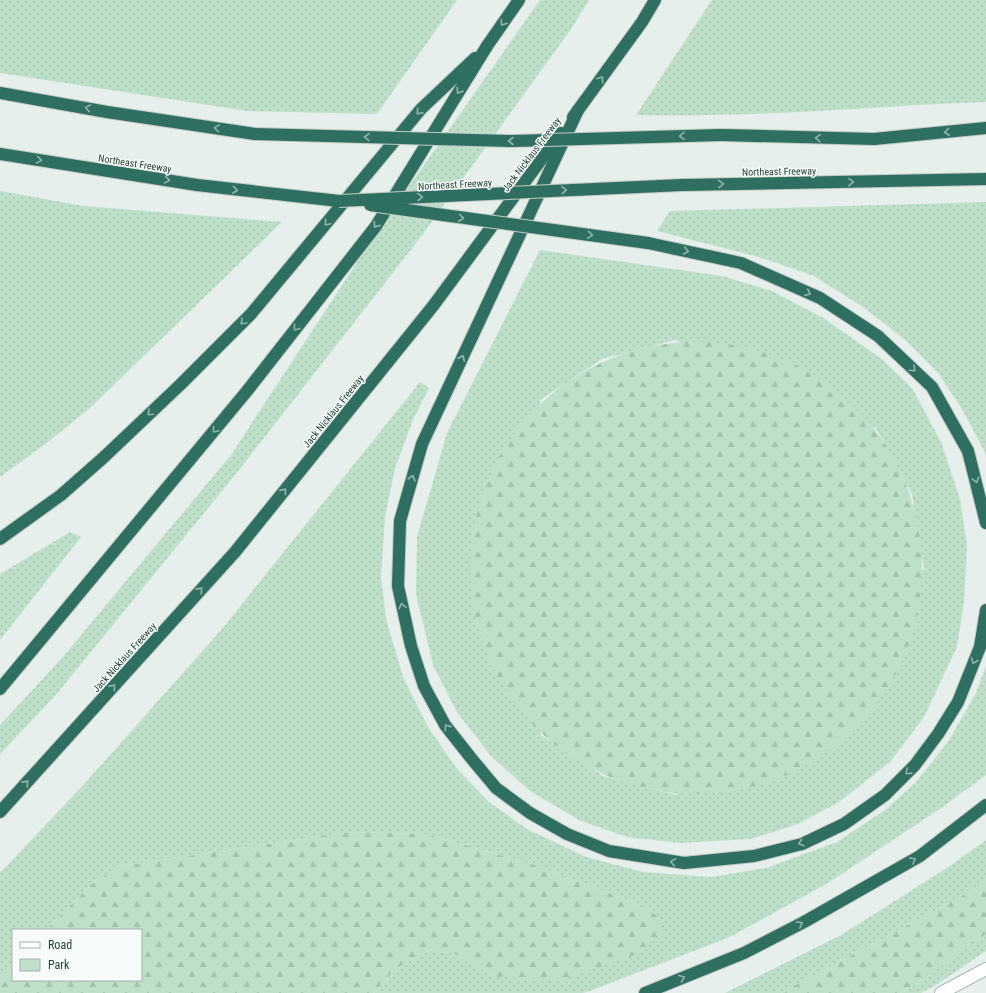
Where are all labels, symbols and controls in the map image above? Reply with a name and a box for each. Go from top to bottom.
one-way arrow [500,19,508,26]
one-way arrow [596,76,603,83]
one-way arrow [457,87,464,94]
one-way arrow [85,105,91,113]
one-way arrow [416,107,423,115]
street label: Jack Nicklaus Freeway [500,115,563,193]
one-way arrow [214,124,220,133]
one-way arrow [944,127,950,136]
one-way arrow [679,132,685,140]
one-way arrow [364,133,370,141]
one-way arrow [815,133,821,142]
one-way arrow [508,137,514,145]
street label: Northeast Freeway [98,152,172,175]
one-way arrow [35,155,42,164]
street label: Northeast Freeway [742,165,816,178]
one-way arrow [164,176,170,184]
street label: Northeast Freeway [418,177,492,192]
one-way arrow [848,177,854,186]
one-way arrow [718,180,724,188]
one-way arrow [232,185,238,194]
one-way arrow [561,186,567,195]
one-way arrow [417,193,423,202]
one-way arrow [458,213,464,222]
one-way arrow [324,218,331,225]
one-way arrow [374,221,381,228]
one-way arrow [587,230,593,239]
one-way arrow [683,247,689,255]
one-way arrow [805,288,812,296]
one-way arrow [240,317,248,325]
one-way arrow [294,324,301,331]
one-way arrow [457,355,465,363]
one-way arrow [908,364,916,372]
street label: Jack Nicklaus Freeway [301,373,366,450]
one-way arrow [147,408,155,416]
one-way arrow [213,425,220,432]
one-way arrow [407,475,416,482]
one-way arrow [971,477,979,483]
one-way arrow [279,488,286,495]
one-way arrow [196,588,203,595]
one-way arrow [399,603,407,609]
street label: Jack Nicklaus Freeway [90,620,159,694]
one-way arrow [971,658,979,665]
one-way arrow [109,684,116,692]
one-way arrow [445,724,452,731]
one-way arrow [905,767,913,775]
one-way arrow [21,781,28,788]
one-way arrow [798,839,805,847]
one-way arrow [908,857,916,864]
one-way arrow [670,858,677,866]
one-way arrow [795,921,803,929]
legend [12,929,142,981]
text: Road [48,938,72,952]
text: Park [48,958,70,972]
one-way arrow [678,975,685,983]

